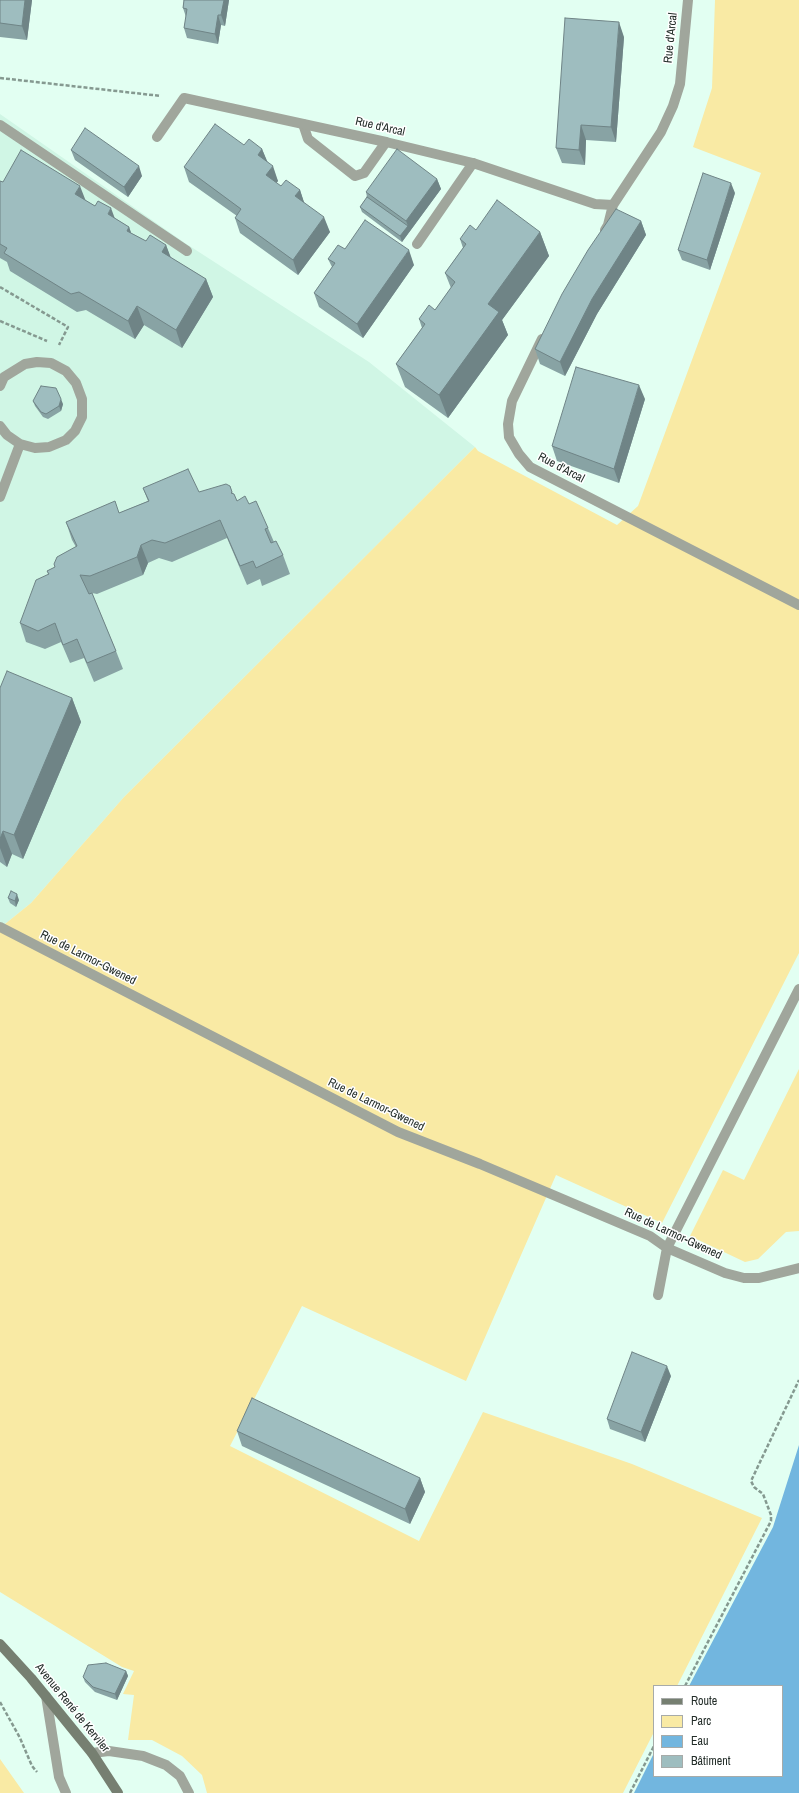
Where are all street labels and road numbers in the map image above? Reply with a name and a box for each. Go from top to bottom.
street label: Rue d'Arcal [661,12,681,64]
street label: Rue d'Arcal [354,114,406,140]
street label: Rue d'Arcal [535,450,587,486]
street label: Rue de Larmor-Gwened [38,928,138,988]
street label: Rue de Larmor-Gwened [325,1075,427,1135]
street label: Rue de Larmor-Gwened [622,1205,724,1263]
street label: Avenue René de Kerviler [32,1661,112,1755]

